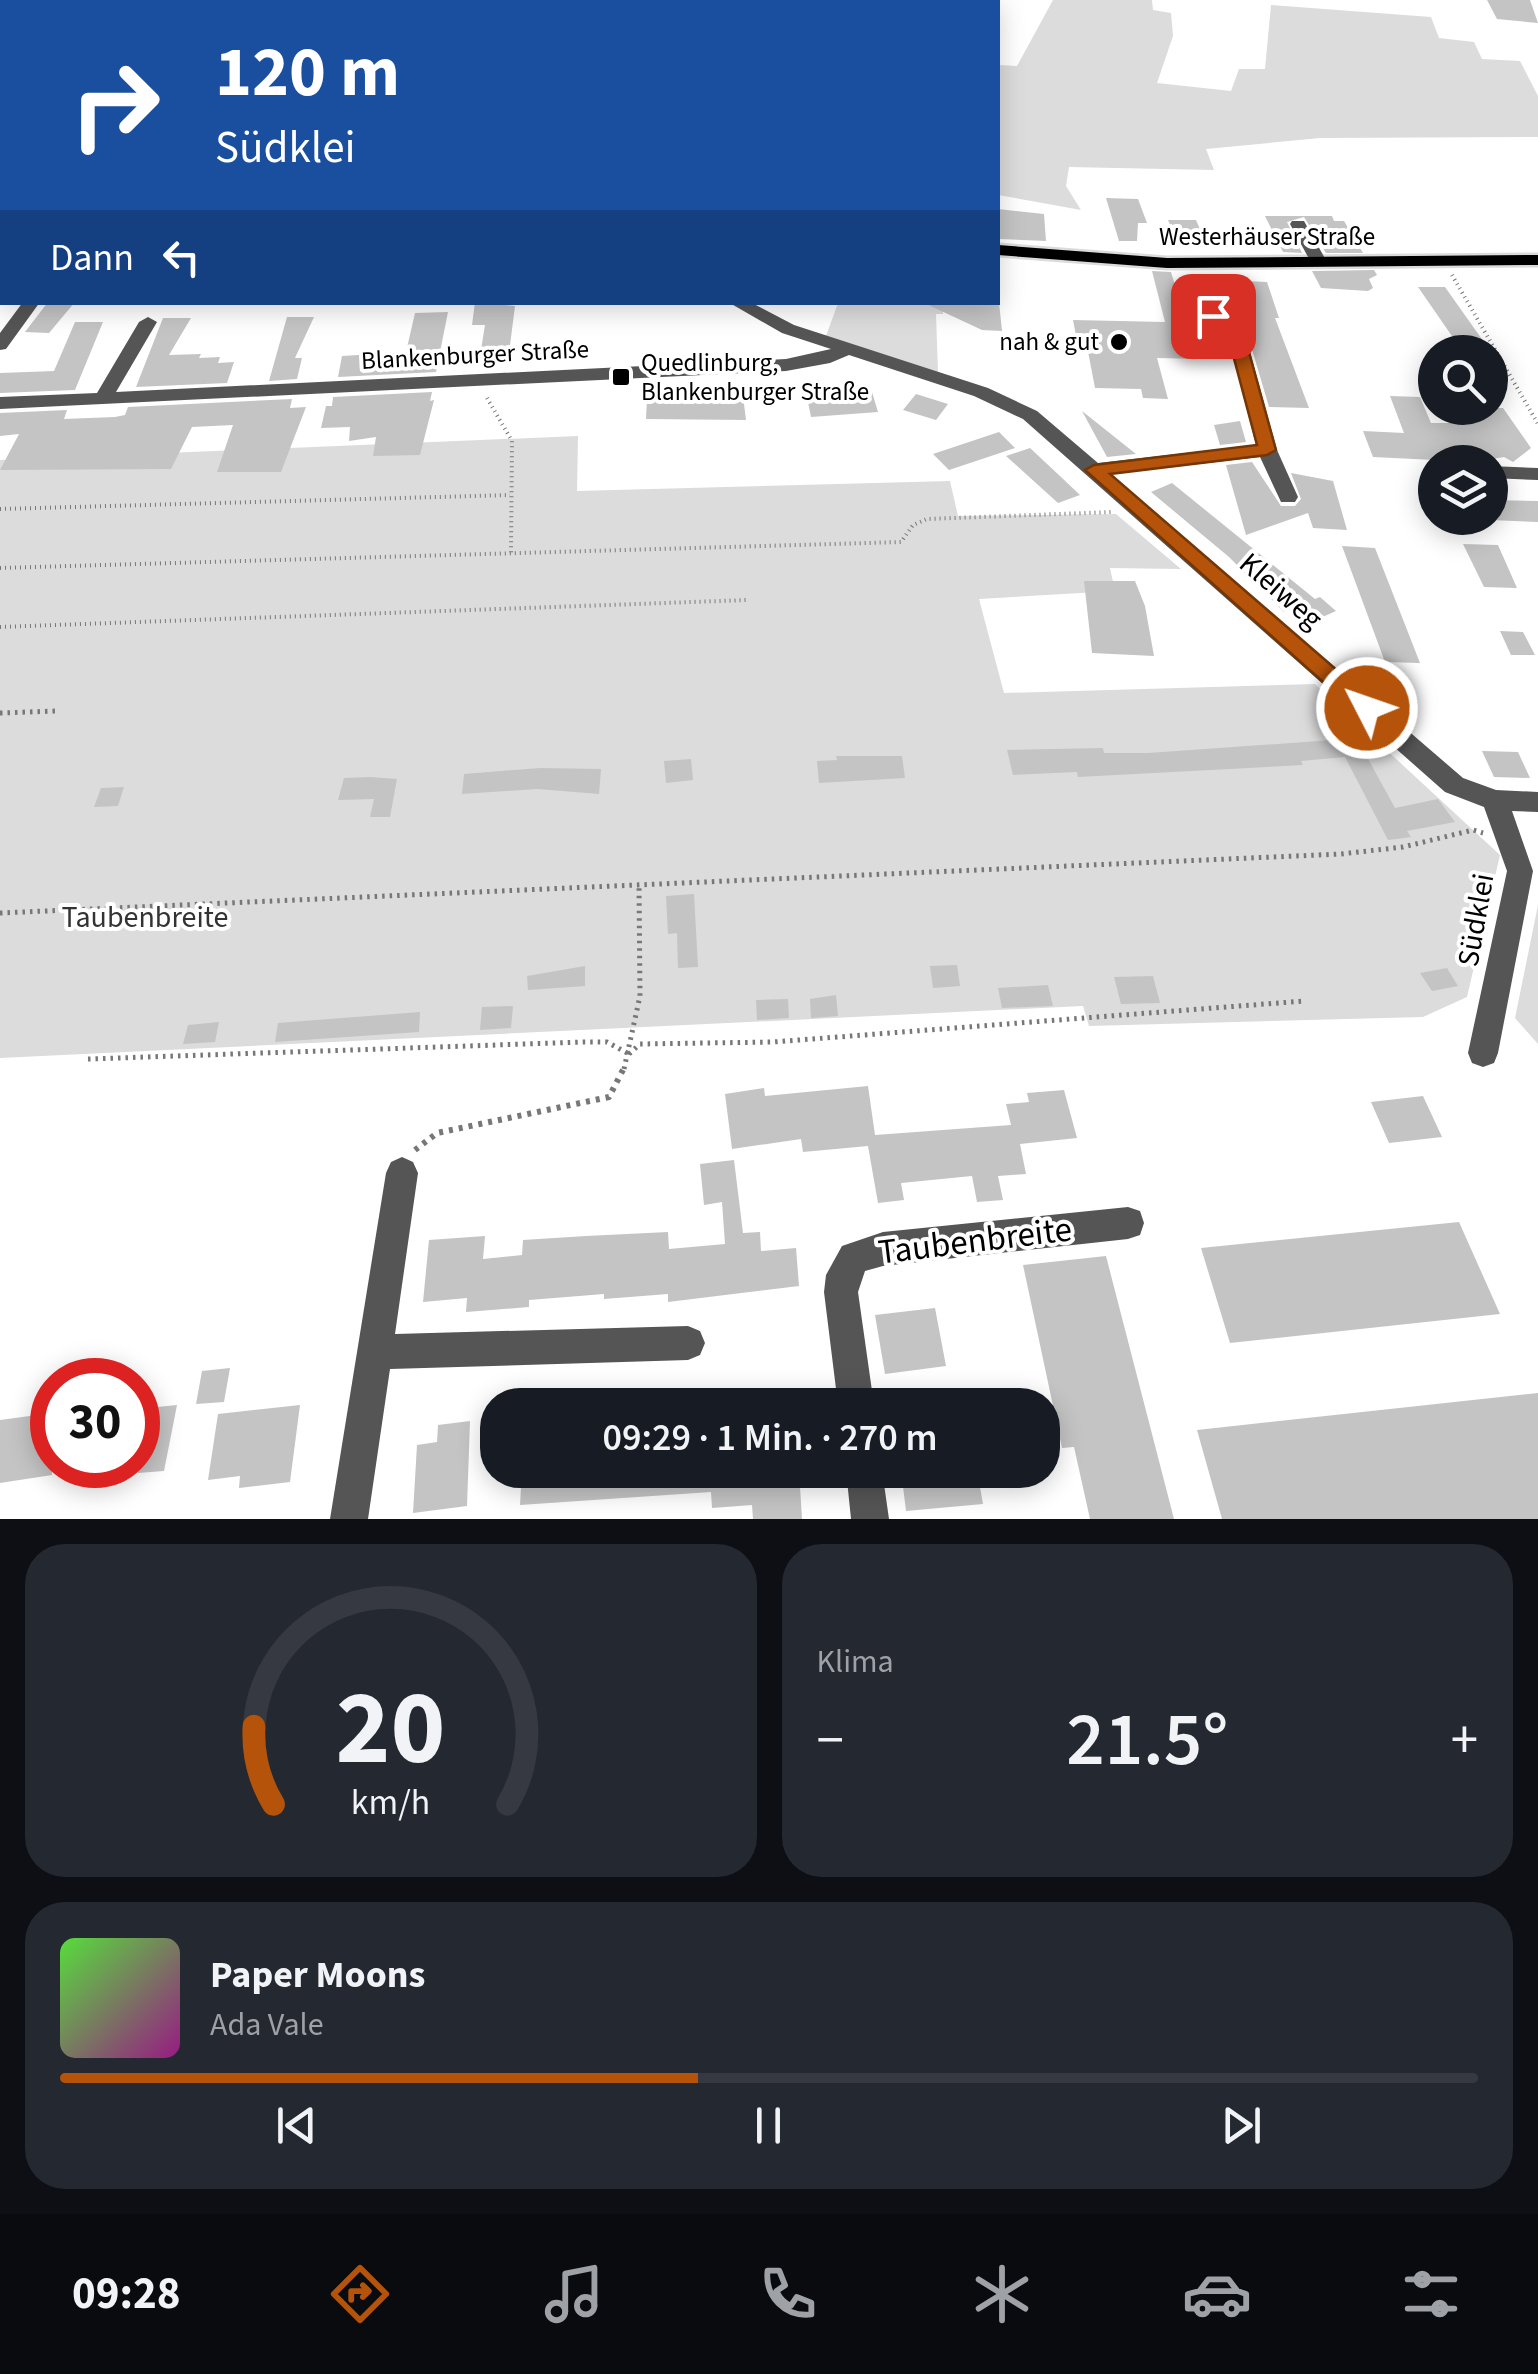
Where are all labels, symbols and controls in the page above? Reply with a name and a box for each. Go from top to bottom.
text: 120 m [215,23,400,123]
icon: right [50,40,180,170]
text: Südklei [215,116,356,180]
street label: Westerhäuser Straße [1159,219,1375,255]
icon: left [154,230,209,285]
text: Dann [50,231,134,285]
pin [1171,274,1256,359]
icon: arrive [1186,289,1241,344]
place label: nah & gut [999,324,1100,360]
street label: Blankenburger Straße [360,331,590,379]
marker: nah & gut [1108,331,1130,353]
map controls [1418,335,1508,535]
button: search [1418,335,1508,425]
place label: Quedlinburg, Blankenburger Straße [641,345,869,410]
marker: Quedlinburg, Blankenburger Straße [610,366,632,388]
button: layers [1418,445,1508,535]
street label: Kleiweg [1230,542,1332,640]
position arrow [1315,656,1419,760]
street label: Südklei [1447,870,1505,970]
park label: Taubenbreite [62,896,228,939]
street label: Taubenbreite [875,1204,1075,1278]
speed limit sign: 30 [30,1358,160,1488]
text: 09:29 · 1 Min. · 270 m [603,1411,937,1465]
text: Klima [817,1639,894,1685]
text: 20 [336,1656,446,1804]
text: 21.5° [1066,1687,1228,1794]
text: − [817,1702,844,1780]
text: + [1451,1702,1478,1780]
text: km/h [351,1777,430,1828]
text: Paper Moons [210,1948,425,2002]
text: Ada Vale [210,2002,324,2048]
icon: previous [269,2098,324,2153]
icon: pause [741,2098,796,2153]
icon: next [1214,2098,1269,2153]
icon: directions [325,2259,395,2329]
icon: music [539,2259,609,2329]
icon: phone [753,2259,823,2329]
icon: climate [967,2259,1037,2329]
icon: car [1182,2259,1252,2329]
icon: filters [1396,2259,1466,2329]
text: 09:28 [72,2262,181,2326]

